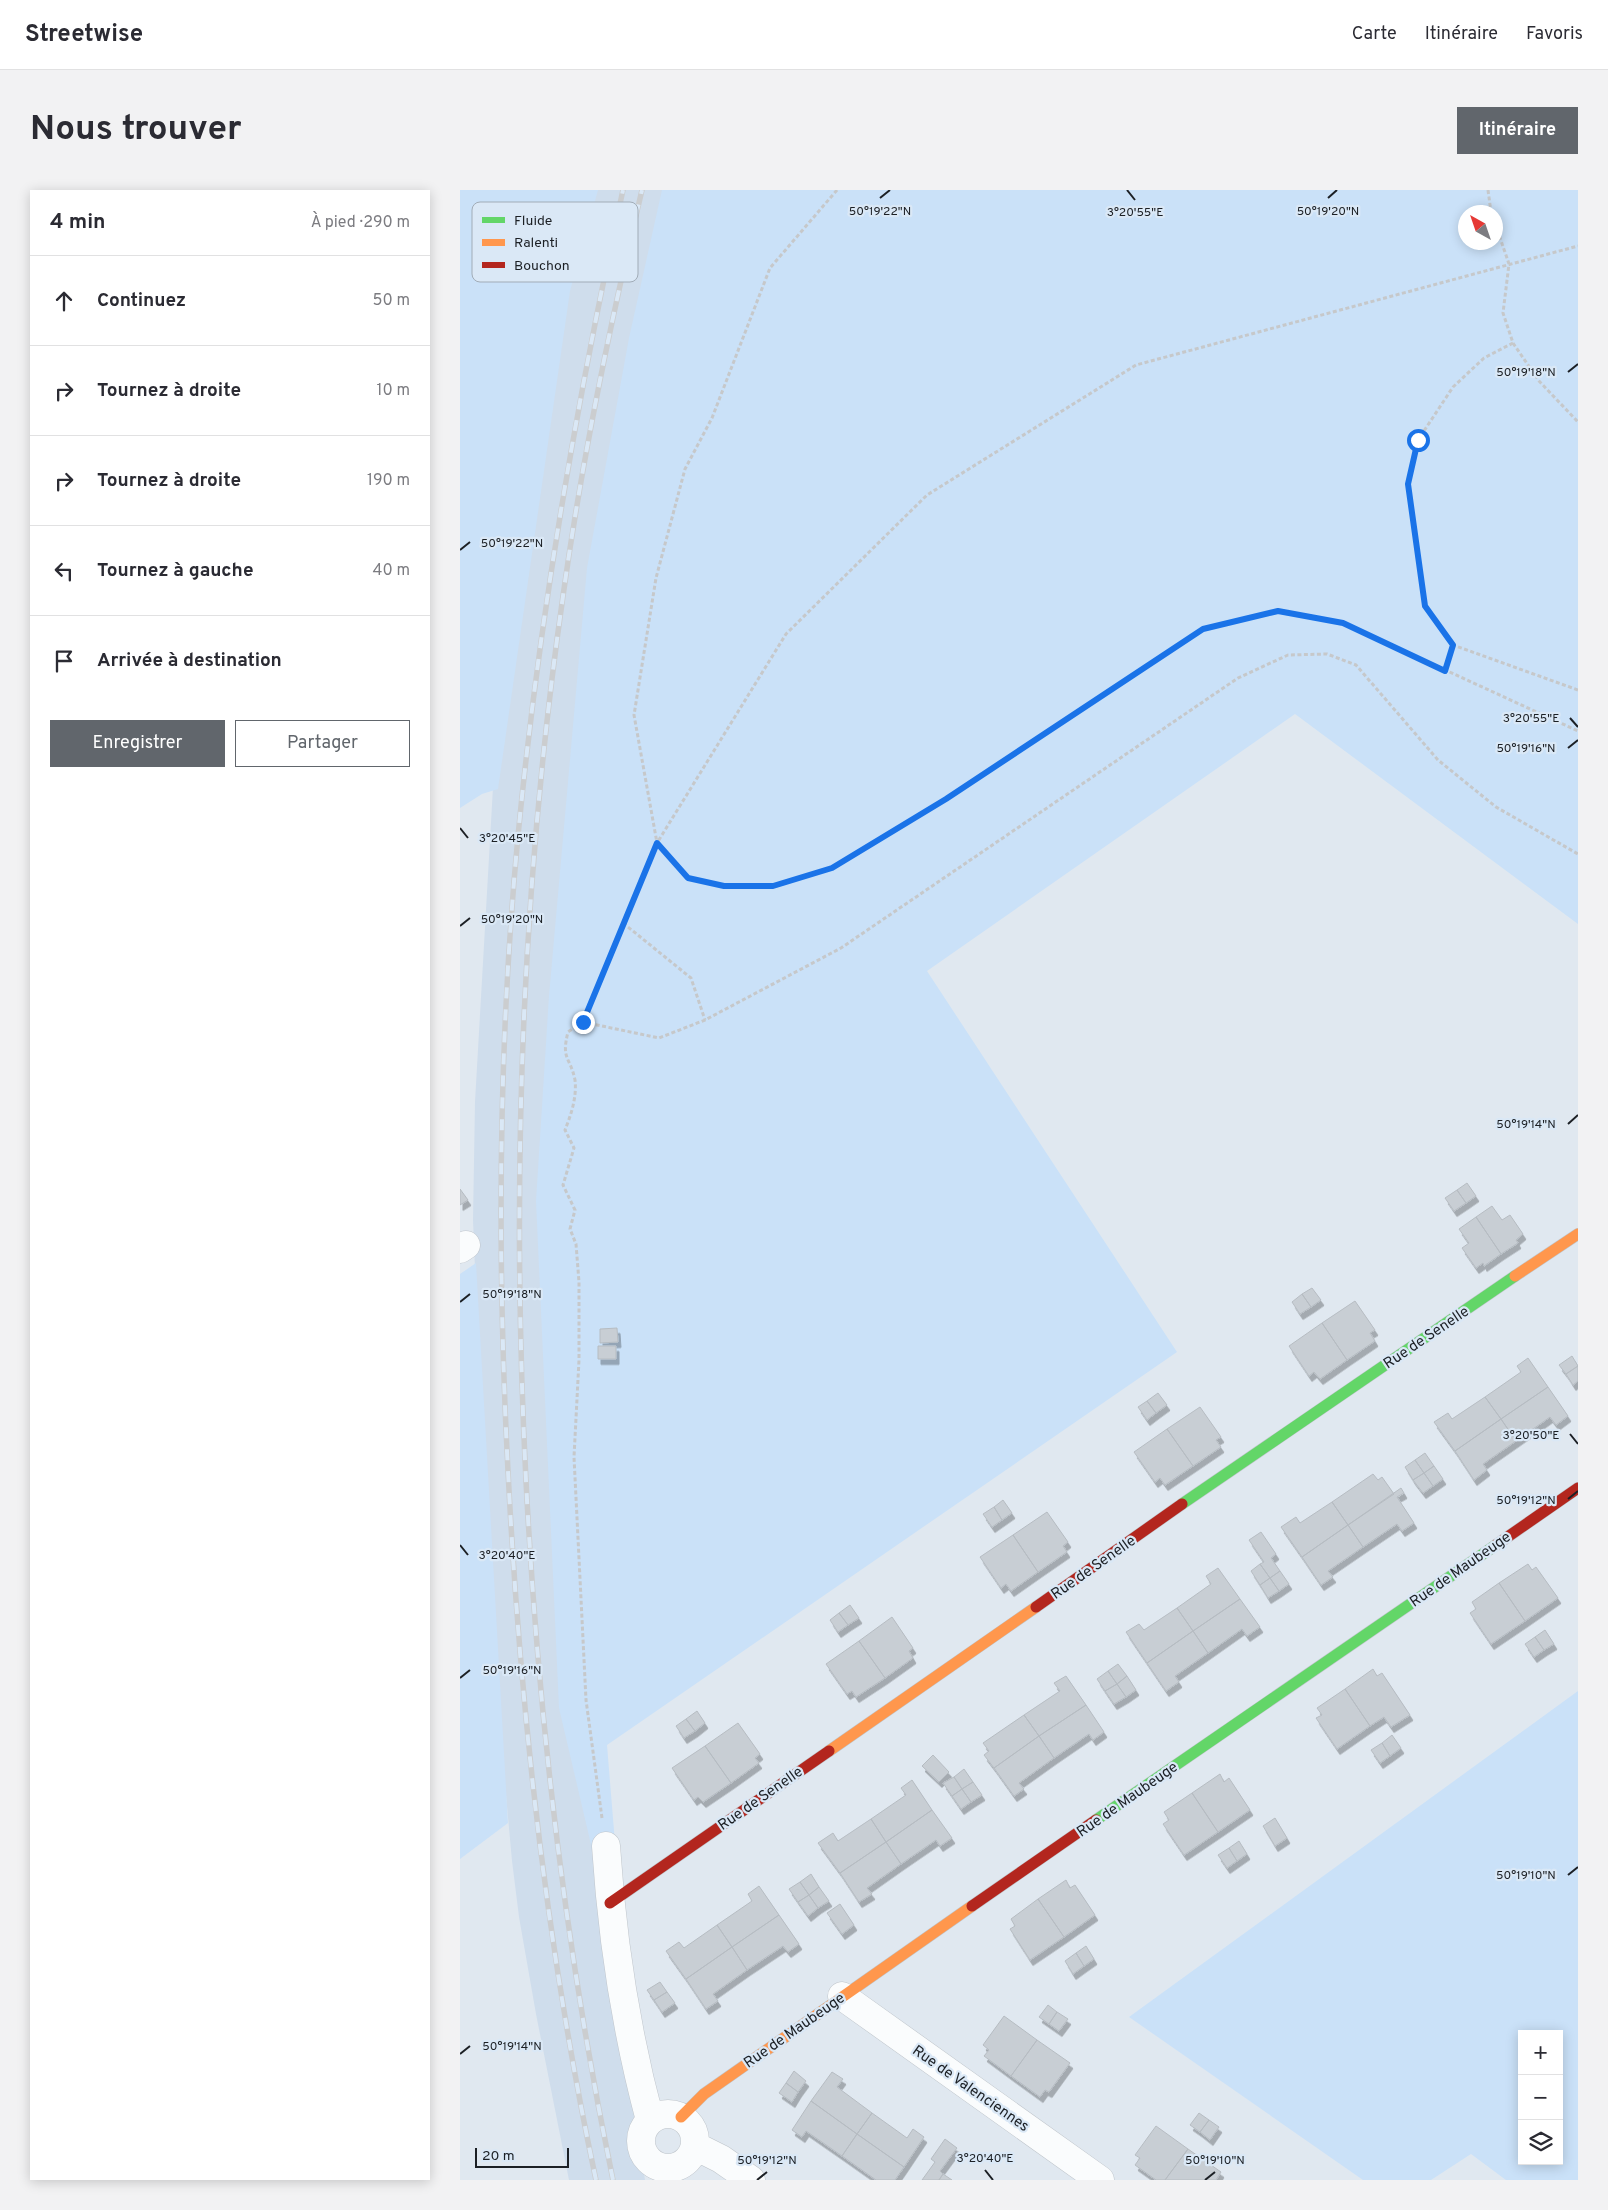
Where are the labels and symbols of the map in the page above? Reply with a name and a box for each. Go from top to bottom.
legend [472,202,638,282]
text: 50°19'22"N [849,204,911,220]
text: 50°19'20"N [1297,204,1359,220]
text: 3°20'55"E [1107,205,1163,221]
north arrow [1458,205,1503,250]
text: Fluide [514,213,552,230]
text: Ralenti [514,235,558,252]
text: Bouchon [514,258,570,275]
text: 50°19'18"N [1496,365,1556,381]
route start [1407,429,1430,452]
text: 50°19'22"N [481,536,543,552]
text: 3°20'55"E [1503,711,1559,727]
text: 50°19'16"N [1496,741,1556,757]
text: 3°20'45"E [479,831,535,847]
text: 50°19'20"N [481,912,543,928]
route end [572,1011,595,1034]
text: 50°19'14"N [1496,1117,1556,1133]
text: 50°19'18"N [482,1287,542,1303]
street label: Rue de Senelle [1380,1303,1473,1374]
text: 3°20'50"E [1503,1428,1559,1444]
text: 50°19'12"N [1496,1493,1556,1509]
street label: Rue de Maubeuge [1407,1528,1515,1612]
street label: Rue de Senelle [1048,1532,1140,1605]
text: 3°20'40"E [479,1548,535,1564]
text: 50°19'16"N [482,1663,542,1679]
street label: Rue de Maubeuge [1074,1758,1182,1842]
street label: Rue de Senelle [715,1763,807,1836]
text: 50°19'10"N [1496,1868,1556,1884]
street label: Rue de Maubeuge [741,1989,849,2073]
text: 50°19'14"N [482,2039,542,2055]
street label: Rue de Valenciennes [908,2042,1032,2137]
scale bar [475,2145,569,2168]
text: 3°20'40"E [957,2151,1013,2167]
text: 50°19'12"N [737,2153,797,2169]
text: 50°19'10"N [1185,2153,1245,2169]

